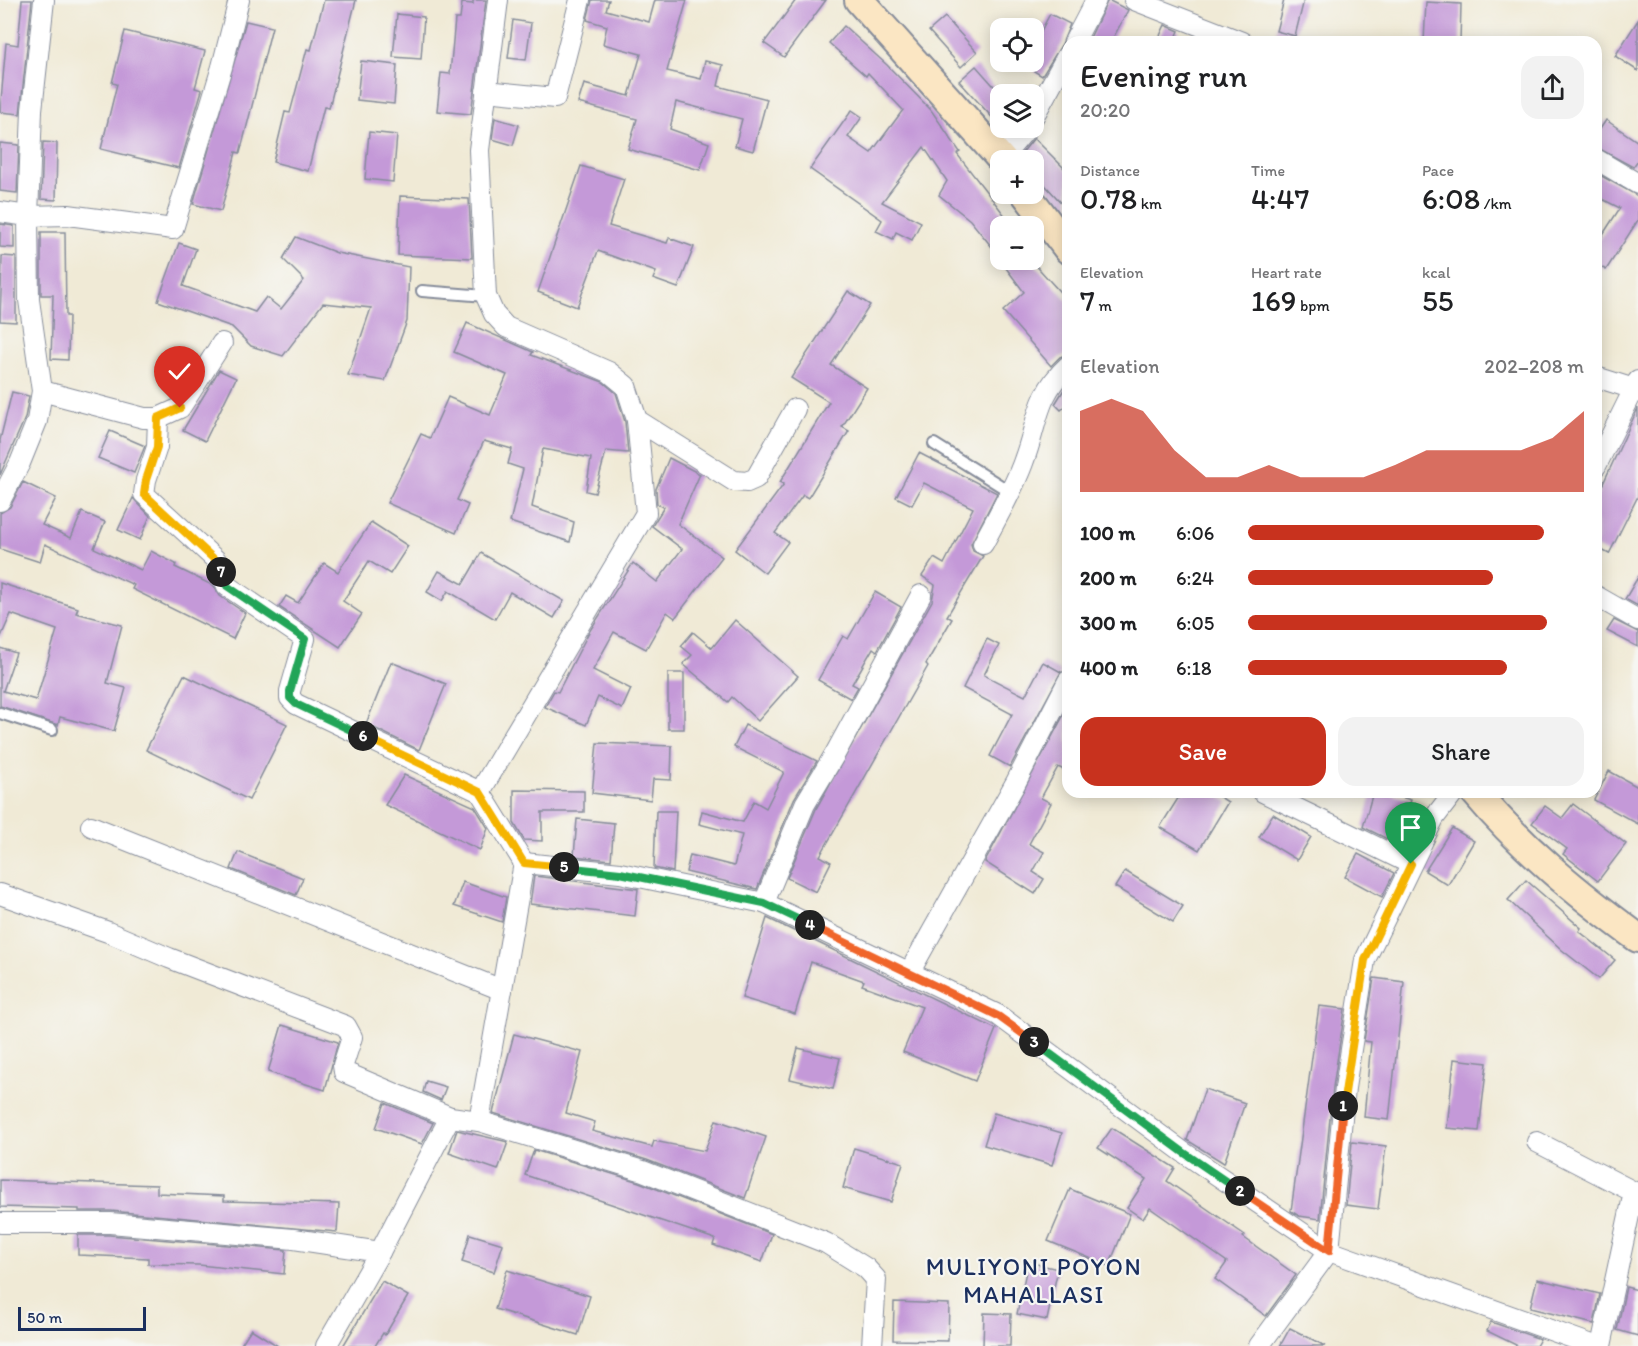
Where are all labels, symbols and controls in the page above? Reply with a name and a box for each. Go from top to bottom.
map controls [990,18,1044,270]
button: locate [990,18,1044,72]
text: Evening run [1080,56,1247,95]
button: share [1521,56,1584,119]
button: layers [990,84,1044,138]
text: 20:20 [1080,98,1131,122]
button: + [990,150,1044,204]
text: Distance [1080,161,1140,180]
text: Time [1251,161,1285,180]
text: Pace [1422,161,1454,180]
text: 0.78 [1080,180,1137,217]
text: 4:47 [1251,180,1309,217]
text: 6:08 [1422,180,1480,217]
text: km [1137,194,1162,213]
text: /km [1480,194,1512,213]
button: − [990,216,1044,270]
text: Elevation [1080,263,1144,282]
text: Heart rate [1251,263,1322,282]
text: kcal [1422,263,1450,282]
text: 7 [1080,282,1095,319]
text: 169 [1251,282,1296,319]
text: 55 [1422,282,1454,319]
text: m [1095,296,1112,315]
text: bpm [1296,296,1330,315]
pin [154,346,205,408]
text: Elevation [1080,354,1159,378]
text: 202–208 m [1484,354,1584,378]
icon: check [163,355,196,388]
text: 100 m [1080,521,1135,545]
text: 6:06 [1176,521,1214,545]
pin: 7 [206,557,236,587]
text: 7 [217,562,225,581]
text: 200 m [1080,566,1136,590]
text: 6:24 [1176,566,1214,590]
text: 300 m [1080,611,1137,635]
text: 6:05 [1176,611,1214,635]
text: 400 m [1080,656,1138,680]
text: 6:18 [1176,656,1212,680]
button: Save [1080,717,1326,786]
button: Share [1338,717,1584,786]
pin: 6 [348,721,378,751]
text: 6 [359,726,367,745]
pin [1385,802,1436,864]
icon: arrive [1394,811,1427,844]
pin: 5 [549,852,579,882]
text: 5 [560,857,568,876]
pin: 4 [795,910,825,940]
text: 4 [805,915,815,934]
pin: 3 [1019,1027,1049,1057]
text: 3 [1030,1032,1038,1051]
pin: 1 [1328,1091,1358,1121]
text: 1 [1339,1096,1347,1115]
pin: 2 [1225,1176,1255,1206]
text: 2 [1236,1181,1244,1200]
district label: MULIYONI POYON MAHALLASI [926,1252,1142,1309]
scale bar [18,1304,146,1332]
text: 50 m [27,1308,62,1327]

